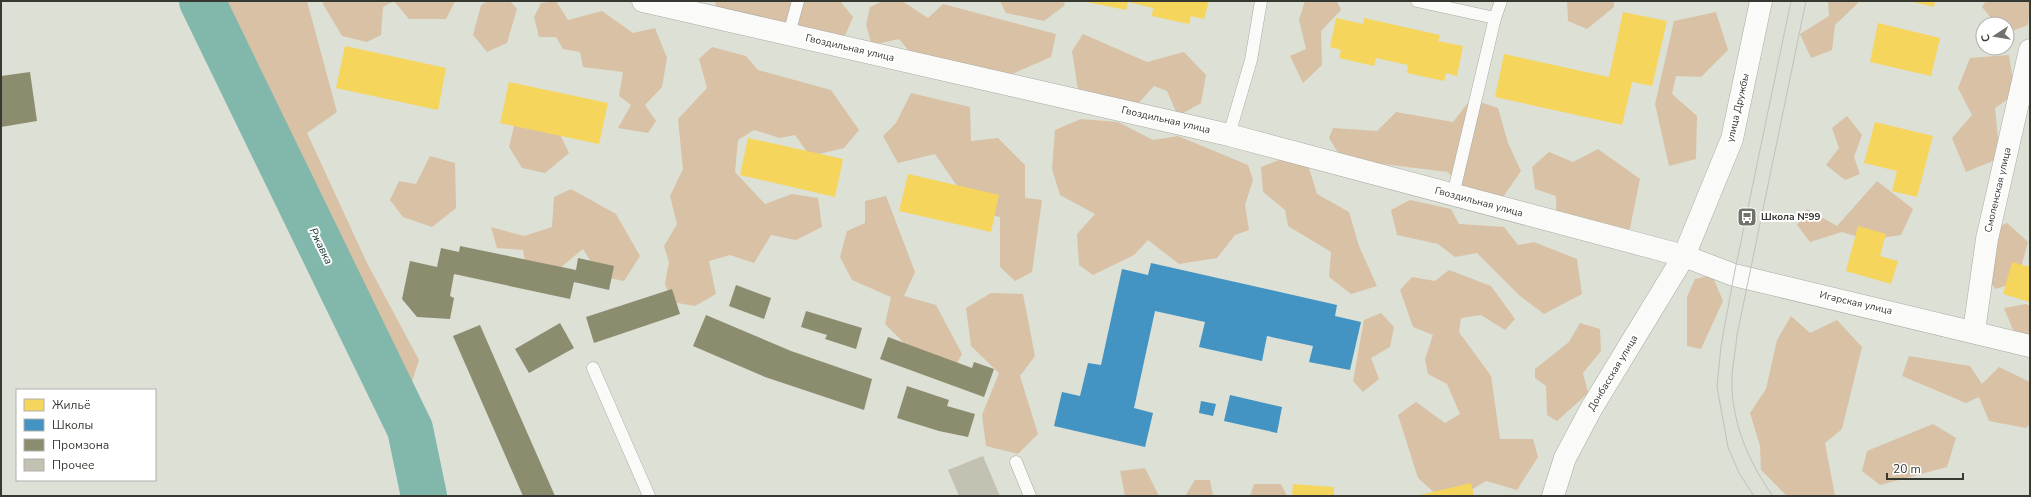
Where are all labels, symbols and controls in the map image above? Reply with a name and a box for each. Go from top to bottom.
north arrow [1975,16,2015,56]
street label: Гвоздильная улица [804,31,896,65]
text: С [1977,32,1994,43]
street label: улица Дружбы [1723,72,1753,144]
street label: Гвоздильная улица [1120,103,1212,137]
street label: Смоленская улица [1981,146,2015,234]
street label: Гвоздильная улица [1433,183,1525,221]
bus stop icon: Школа №99 [1736,206,1758,228]
place label: Школа №99 [1761,210,1820,224]
water label: Ржавка [306,225,336,267]
street label: Игарская улица [1818,288,1894,318]
street label: Донбасская улица [1585,332,1641,414]
legend [16,389,156,481]
text: Жильё [52,397,90,413]
text: Школы [52,417,93,433]
text: Промзона [52,437,109,453]
scale bar [1887,455,1963,481]
text: Прочее [52,457,95,473]
text: 20 m [1893,461,1921,477]

